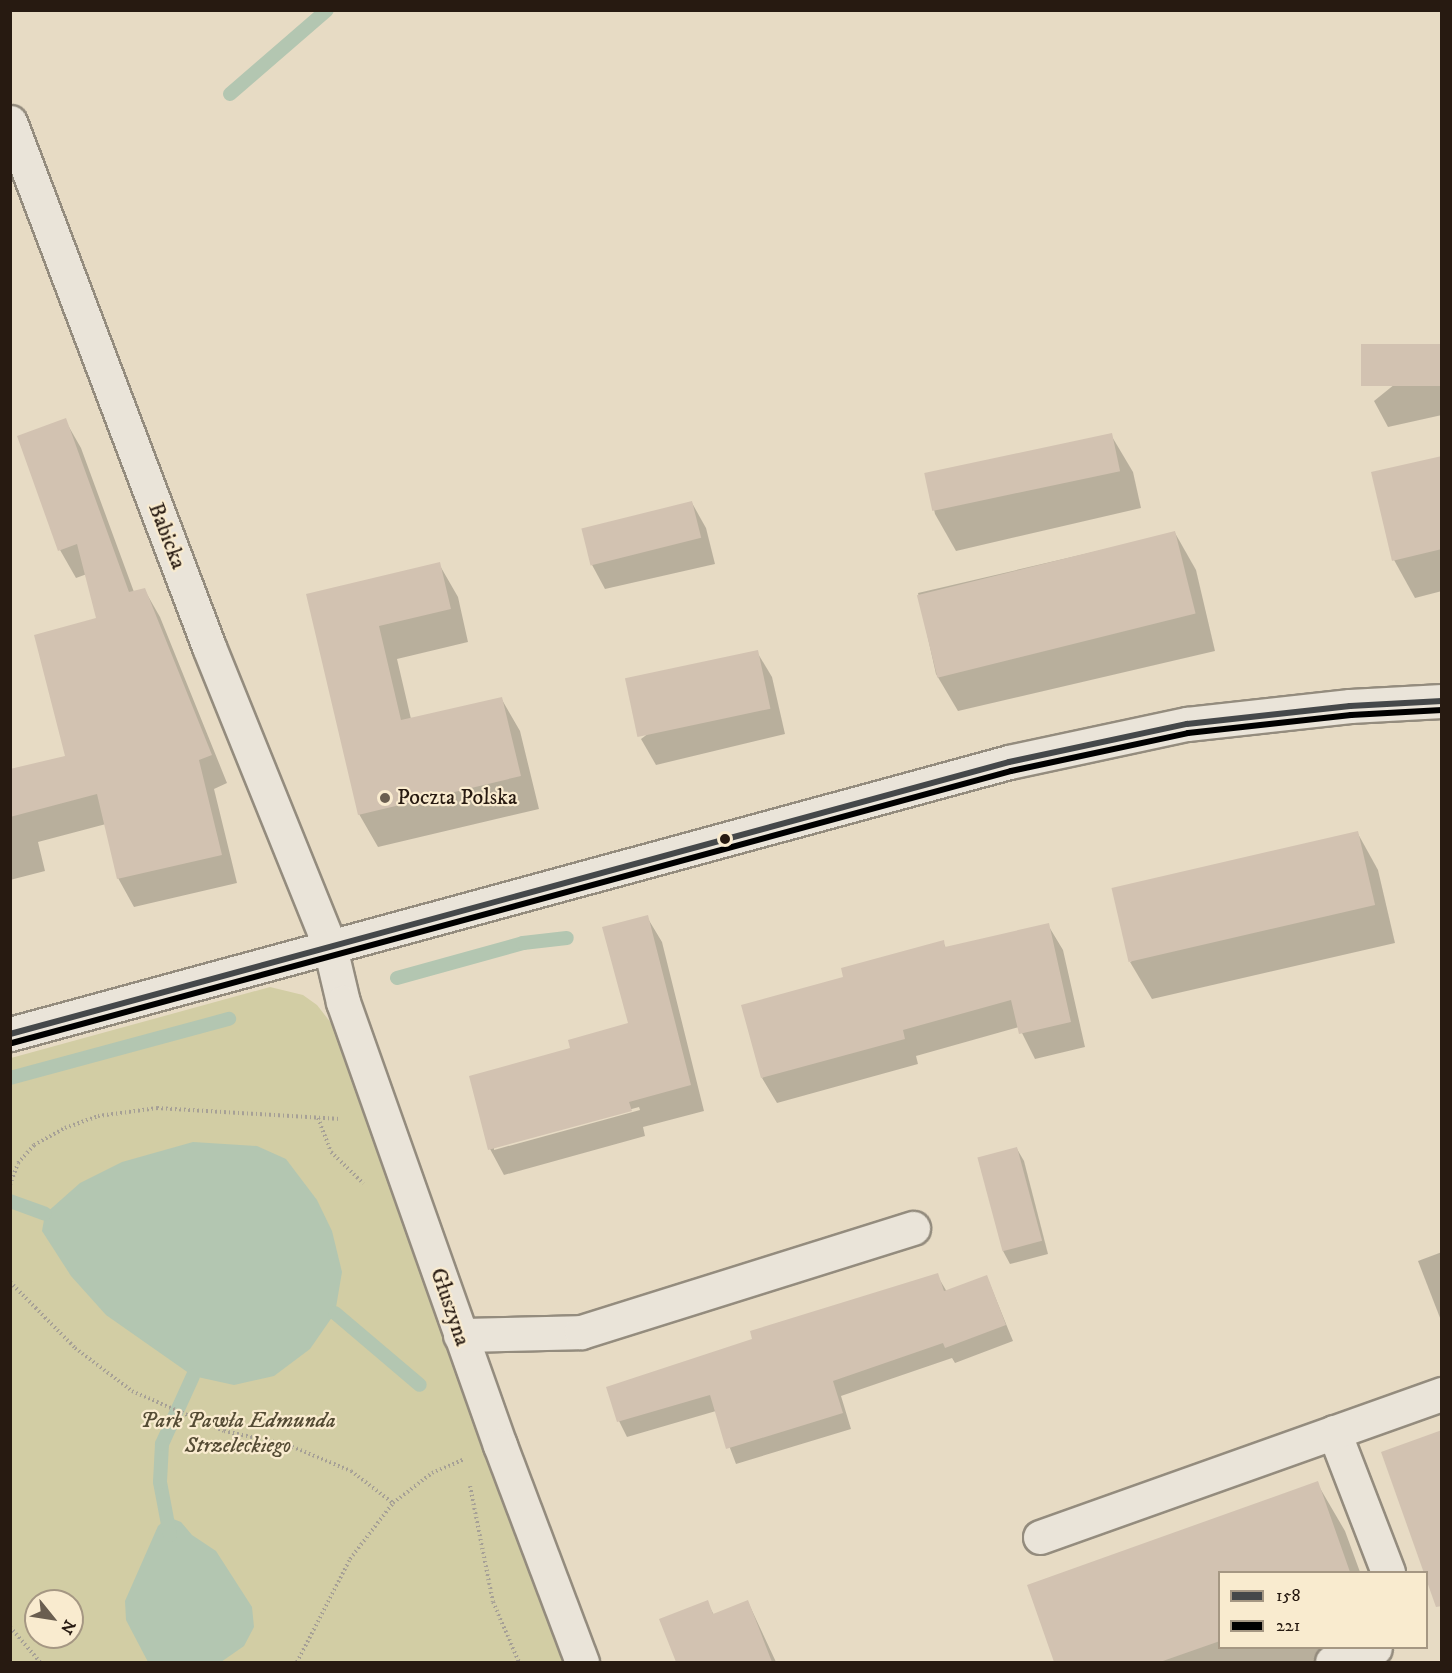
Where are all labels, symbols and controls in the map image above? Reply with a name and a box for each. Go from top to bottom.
street label: Babicka [142,499,192,573]
place label: Poczta Polska [397,785,517,811]
marker: Poczta Polska [378,791,392,805]
unlabelled marker [719,833,731,845]
street label: Głuszyna [424,1265,476,1349]
park label: Park Pawła Edmunda Strzeleckiego [140,1407,336,1458]
legend [1218,1571,1428,1649]
text: 158 [1276,1585,1300,1607]
north arrow [24,1589,84,1649]
text: 221 [1276,1615,1300,1637]
text: N [56,1616,80,1638]

